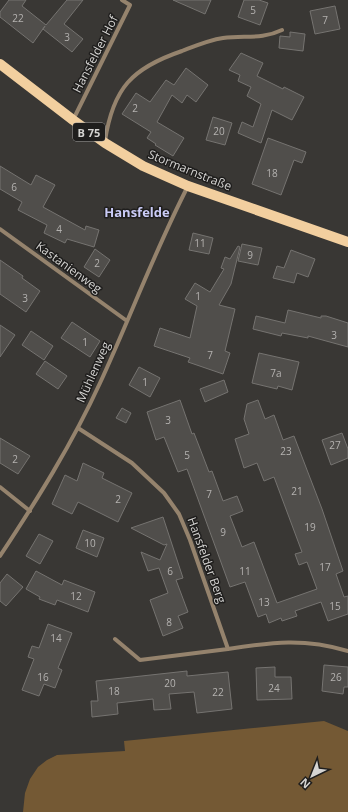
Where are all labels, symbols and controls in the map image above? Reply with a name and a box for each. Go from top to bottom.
house number: 5 [250,3,256,17]
house number: 22 [12,11,24,25]
street label: Hansfelder Hof [68,12,122,96]
house number: 7 [322,13,328,27]
house number: 3 [64,30,70,44]
house number: 2 [132,101,138,115]
road number: B 75 [73,123,105,141]
house number: 20 [213,124,225,138]
street label: Stormarnstraße [146,145,235,195]
house number: 18 [266,166,278,180]
house number: 6 [11,180,17,194]
district label: Hansfelde [104,203,170,221]
house number: 4 [56,222,62,236]
house number: 11 [194,236,206,250]
street label: Kastanienweg [33,237,106,297]
house number: 9 [247,248,253,262]
house number: 2 [94,256,100,270]
house number: 1 [195,289,201,303]
house number: 3 [22,291,28,305]
house number: 3 [331,328,337,342]
house number: 1 [82,335,88,349]
street label: Mühlenweg [72,338,114,405]
house number: 7 [207,348,213,362]
house number: 7a [270,366,282,380]
house number: 1 [142,375,148,389]
house number: 3 [165,413,171,427]
house number: 27 [329,438,341,452]
house number: 23 [280,444,292,458]
house number: 5 [184,448,190,462]
house number: 2 [12,452,18,466]
house number: 21 [291,484,303,498]
house number: 7 [206,487,212,501]
house number: 2 [115,492,121,506]
street label: Hansfelder Berg [184,515,231,606]
house number: 19 [304,520,316,534]
house number: 9 [220,525,226,539]
house number: 10 [84,536,96,550]
house number: 17 [319,560,331,574]
house number: 6 [167,564,173,578]
house number: 11 [239,564,251,578]
house number: 12 [70,589,82,603]
house number: 13 [258,595,270,609]
house number: 15 [329,599,341,613]
house number: 8 [166,615,172,629]
house number: 14 [50,631,62,645]
house number: 16 [37,670,49,684]
house number: 26 [330,670,342,684]
house number: 20 [164,676,176,690]
house number: 24 [268,681,280,695]
house number: 18 [108,684,120,698]
house number: 22 [212,685,224,699]
north arrow [292,756,332,796]
text: N [296,775,313,792]

